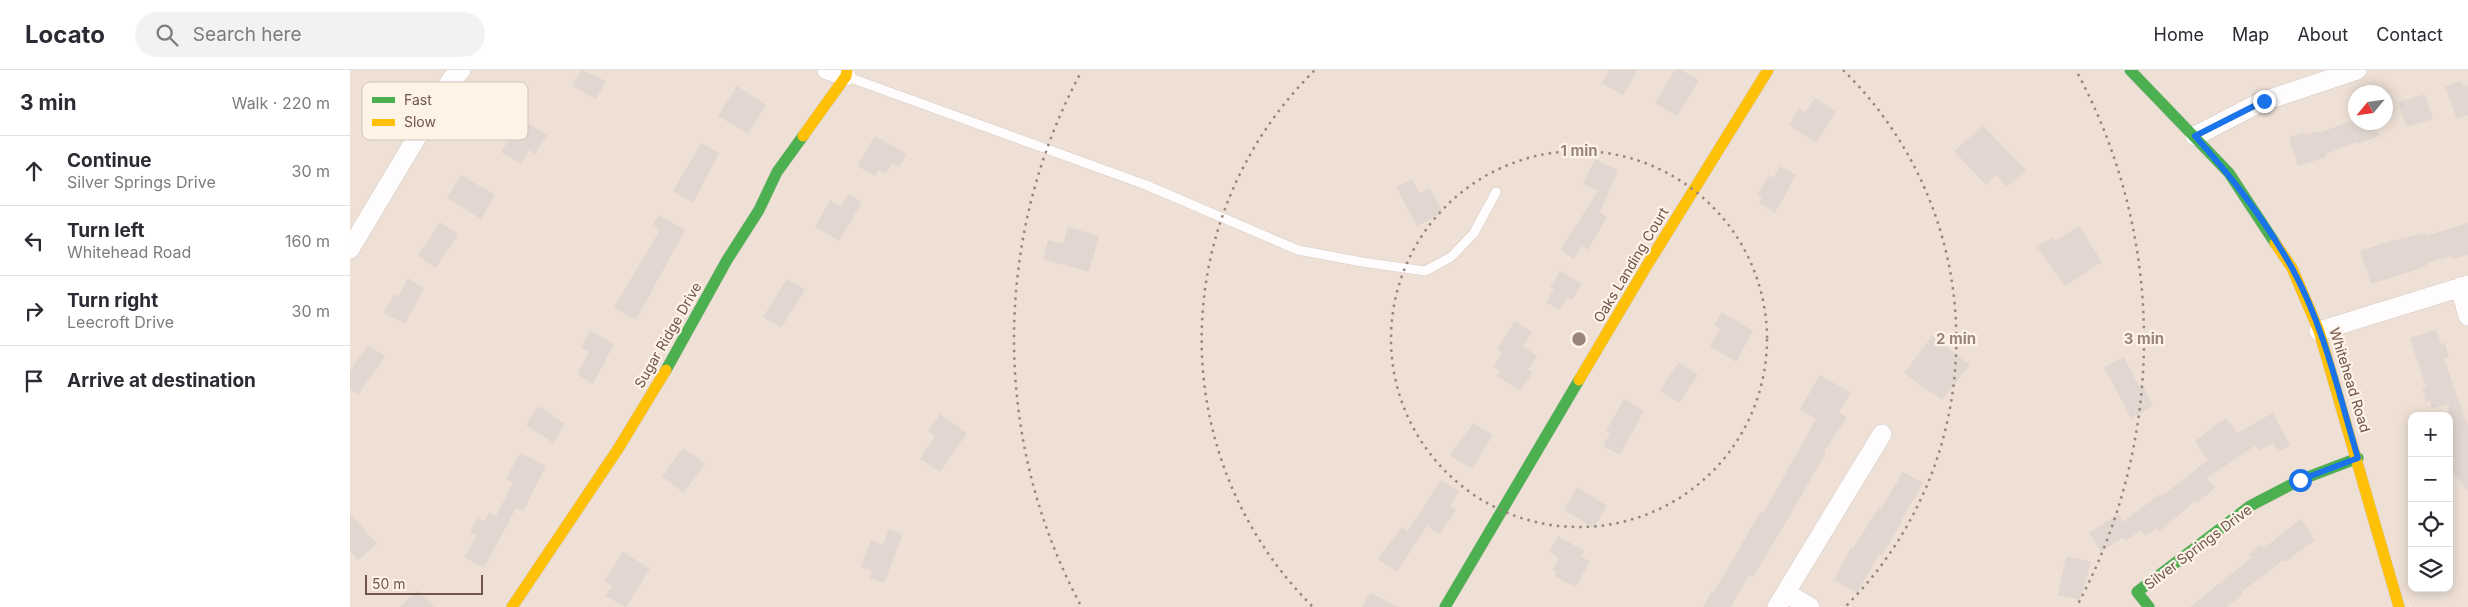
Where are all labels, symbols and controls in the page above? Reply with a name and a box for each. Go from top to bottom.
search box [135,12,485,57]
text: Locato [25,20,105,49]
icon: search [153,21,181,49]
text: Search here [193,23,301,46]
text: Home [2154,24,2204,45]
text: Map [2232,24,2269,45]
text: About [2297,24,2348,45]
text: Contact [2376,24,2443,45]
legend [362,82,528,140]
north arrow [2348,85,2393,130]
text: 3 min [20,90,76,115]
route end [2253,90,2276,113]
text: Fast [404,91,432,108]
text: Walk · 220 m [232,93,330,113]
text: Slow [404,113,436,130]
text: 1 min [1560,141,1598,160]
text: Continue [67,149,152,172]
icon: ahead [20,157,48,185]
text: 30 m [292,161,330,181]
text: Silver Springs Drive [67,172,216,192]
street label: Oaks Landing Court [1589,204,1672,325]
text: Turn left [67,219,145,242]
icon: left [20,227,48,255]
text: 160 m [285,231,330,251]
text: Whitehead Road [67,242,191,262]
street label: Sugar Ridge Drive [630,279,705,391]
text: Turn right [67,289,158,312]
icon: right [20,297,48,325]
text: 30 m [292,301,330,321]
text: Leecroft Drive [67,312,174,332]
street label: Whitehead Road [2326,325,2375,434]
text: 2 min [1936,329,1976,348]
text: 3 min [2124,329,2164,348]
centre of rings [1570,330,1588,348]
icon: arrive [20,367,48,395]
text: Arrive at destination [67,369,256,392]
map controls [2408,412,2453,592]
button: + [2408,412,2453,457]
button: − [2408,457,2453,502]
route start [2289,469,2312,492]
street label: Silver Springs Drive [2141,501,2255,593]
button: locate [2408,502,2453,547]
button: layers [2408,547,2453,592]
scale bar [365,572,482,595]
text: 50 m [372,575,406,592]

